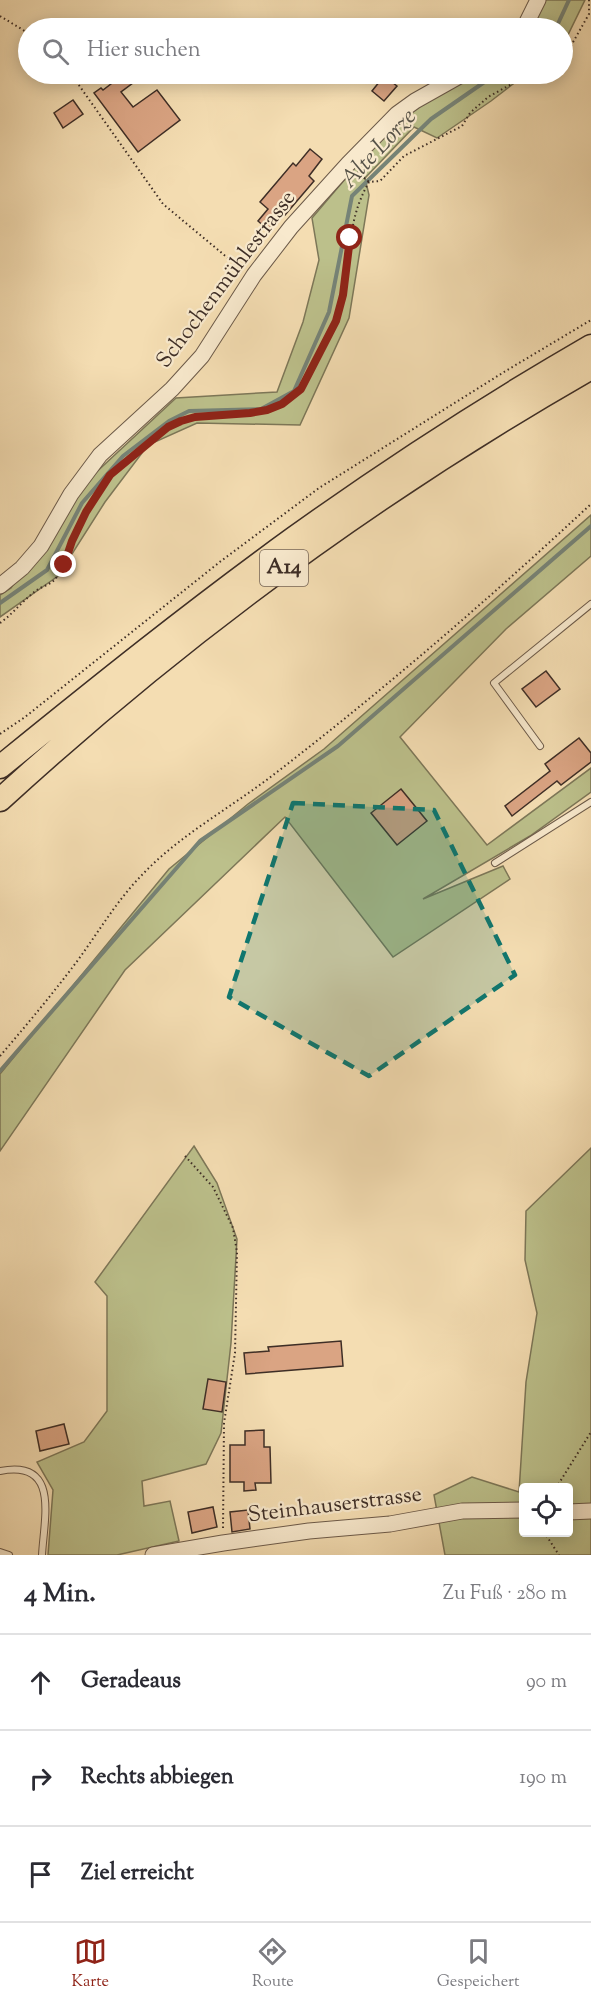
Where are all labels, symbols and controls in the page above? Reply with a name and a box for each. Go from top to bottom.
search box [18,18,573,84]
icon: search [39,35,72,68]
text: Hier suchen [87,35,201,67]
water label: Alte Lorze [333,102,425,196]
street label: Schochenmühlestrasse [149,184,305,376]
route start [336,224,362,250]
road number: A14 [260,550,308,586]
route end [50,551,76,577]
street label: Steinhauserstrasse [246,1479,424,1533]
map controls [519,1483,573,1537]
button: locate [519,1483,573,1537]
text: 4 Min. [24,1576,96,1613]
text: Zu Fuß · 280 m [443,1580,567,1609]
icon: ahead [24,1666,57,1699]
text: Geradeaus [81,1666,181,1698]
text: 90 m [526,1668,567,1697]
icon: right [24,1762,57,1795]
text: Rechts abbiegen [81,1762,234,1794]
text: 190 m [519,1764,567,1793]
icon: arrive [24,1858,57,1891]
text: Ziel erreicht [81,1858,194,1890]
tab: Karte [71,1935,109,1994]
tab: Route [252,1935,294,1994]
tab: Gespeichert [437,1935,520,1994]

